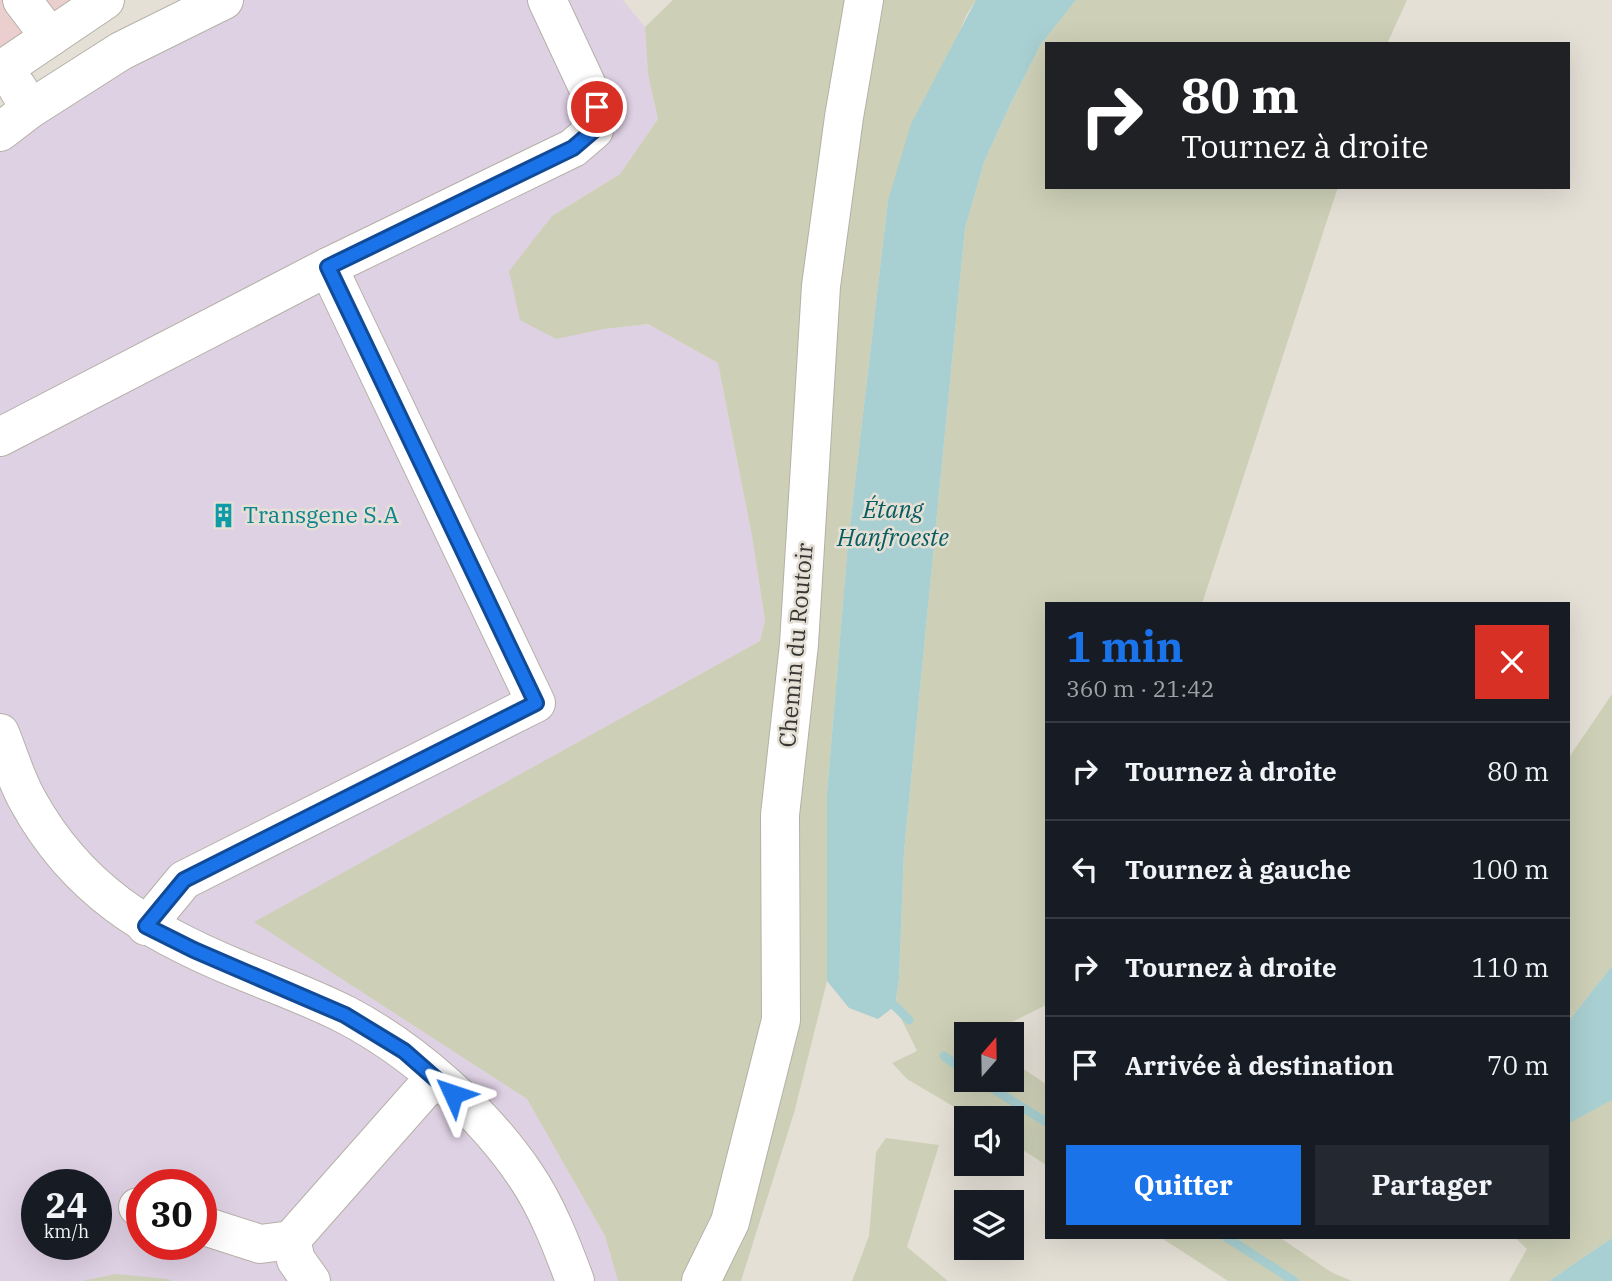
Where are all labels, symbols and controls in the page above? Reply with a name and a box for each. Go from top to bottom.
text: 80 m [1181,63,1299,126]
icon: right [1066,70,1157,161]
pin [567,77,627,137]
icon: arrive [578,88,616,126]
text: Tournez à droite [1181,125,1429,167]
water label: Étang Hanfroeste [836,493,949,553]
place label: Transgene S.A [243,499,399,529]
building icon: Transgene S.A [209,501,237,529]
street label: Chemin du Routoir [771,541,819,748]
text: 1 min [1066,619,1184,674]
button: close [1475,625,1549,699]
text: 360 m · 21:42 [1066,673,1215,703]
icon: right [1066,752,1104,790]
text: Tournez à droite [1125,754,1337,788]
text: 80 m [1487,754,1549,788]
icon: left [1066,850,1104,888]
text: Tournez à gauche [1125,852,1351,886]
text: 100 m [1471,852,1549,886]
icon: right [1066,948,1104,986]
text: Tournez à droite [1125,950,1337,984]
text: 110 m [1471,950,1549,984]
north arrow [954,1022,1024,1092]
map controls [954,1022,1024,1260]
icon: arrive [1066,1046,1104,1084]
text: Arrivée à destination [1125,1048,1394,1082]
text: 70 m [1487,1048,1549,1082]
position arrow [416,1057,490,1131]
button: sound [954,1106,1024,1176]
button: Quitter [1066,1145,1301,1225]
button: Partager [1315,1145,1549,1225]
speed limit sign: 30 [126,1169,217,1260]
text: 24 [45,1182,88,1228]
button: layers [954,1190,1024,1260]
text: km/h [44,1220,89,1243]

